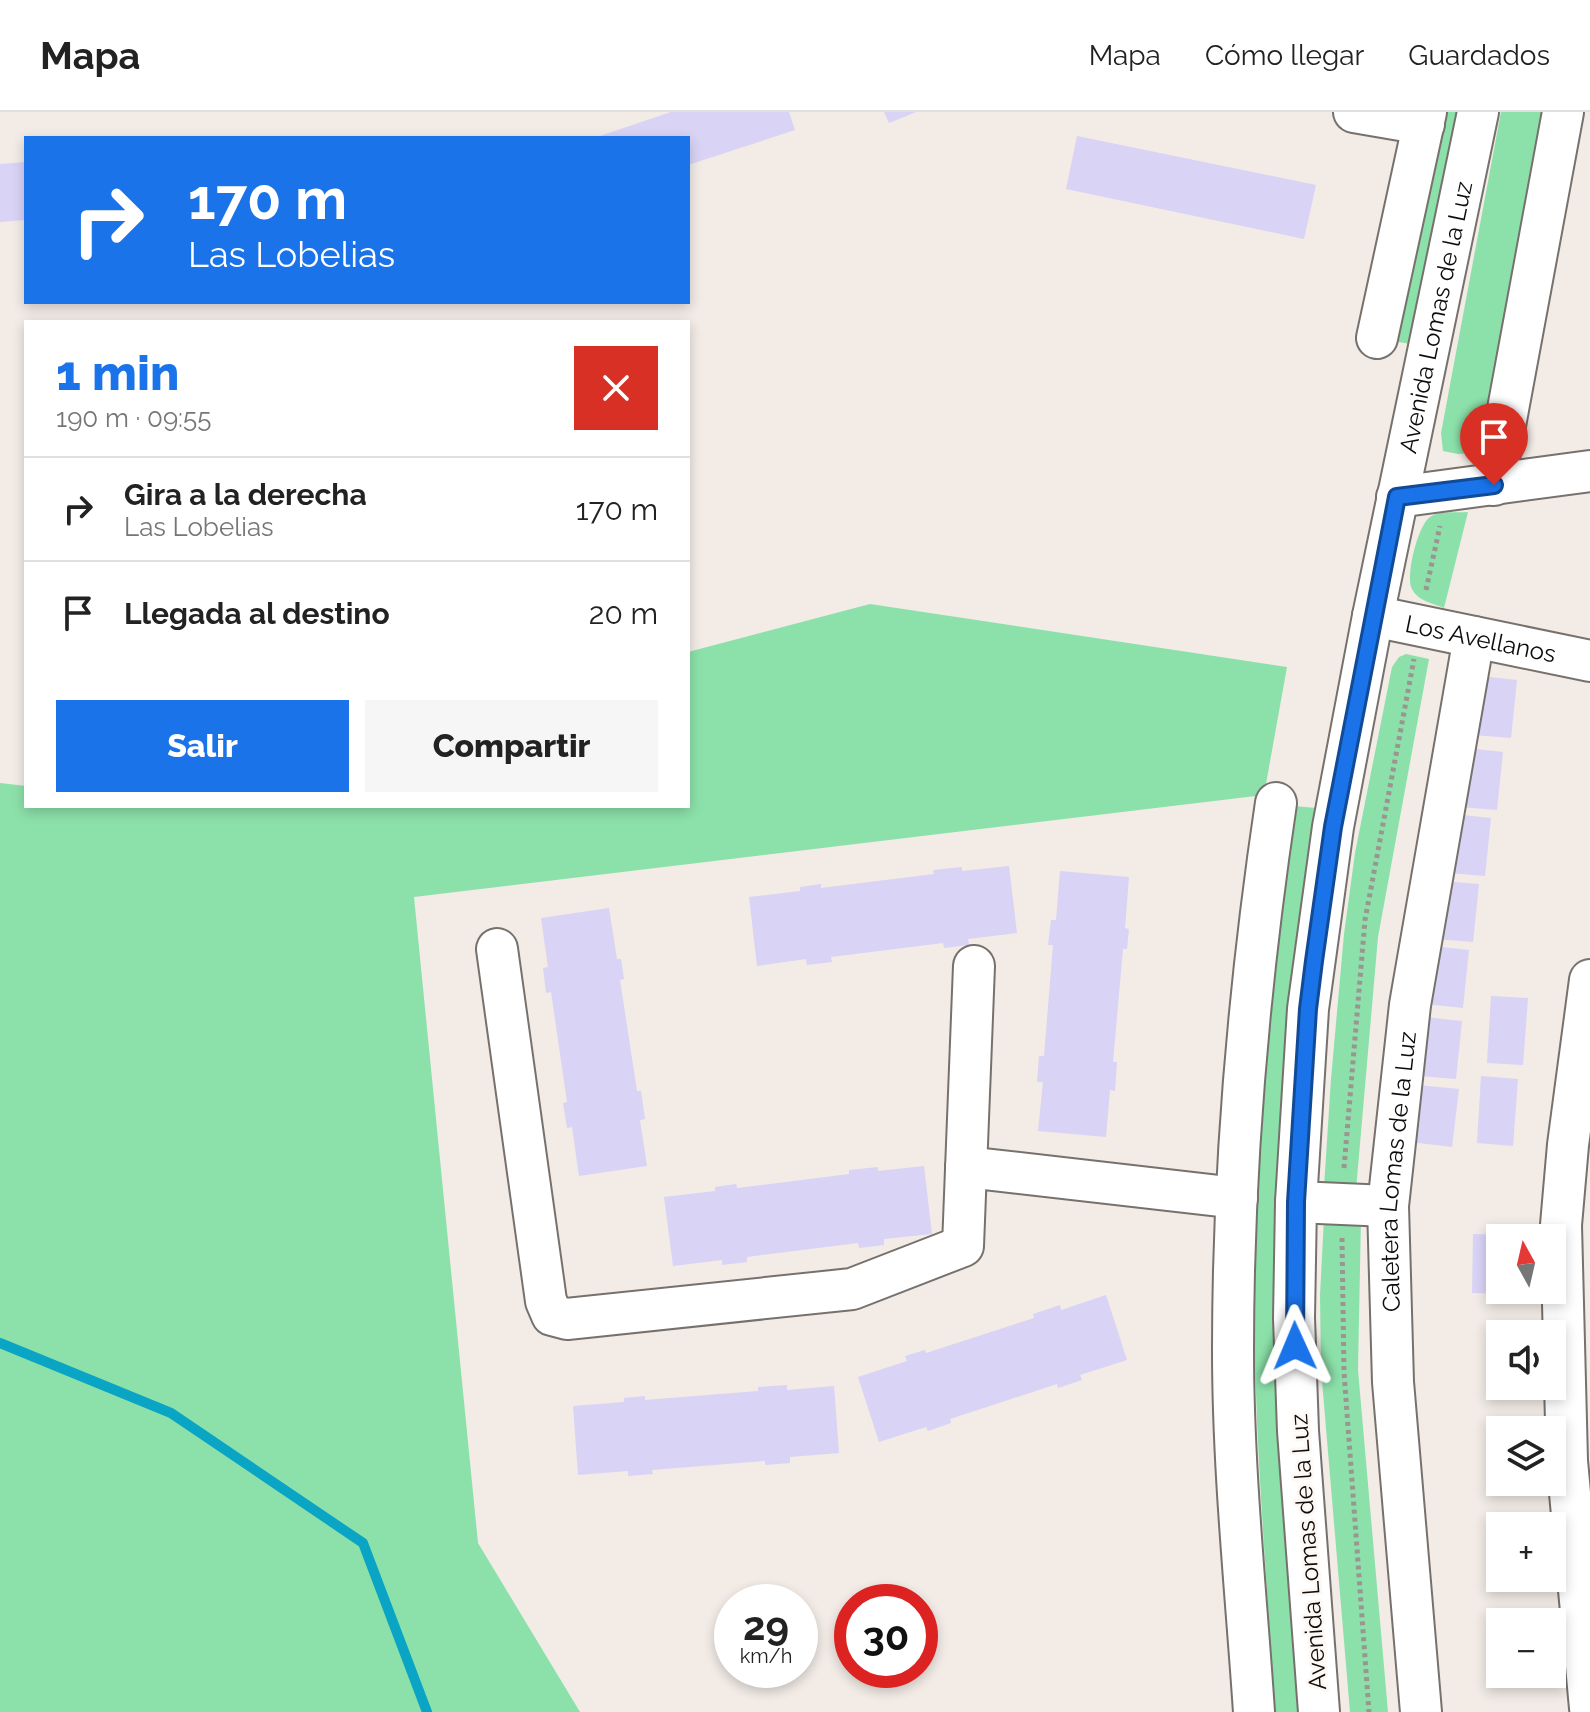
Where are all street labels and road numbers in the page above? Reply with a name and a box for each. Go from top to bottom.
street label: Avenida Lomas de la Luz [1393,179,1478,456]
street label: Los Avellanos [1403,609,1559,668]
street label: Caletera Lomas de la Luz [1373,1030,1422,1312]
street label: Avenida Lomas de la Luz [1284,1413,1332,1691]

